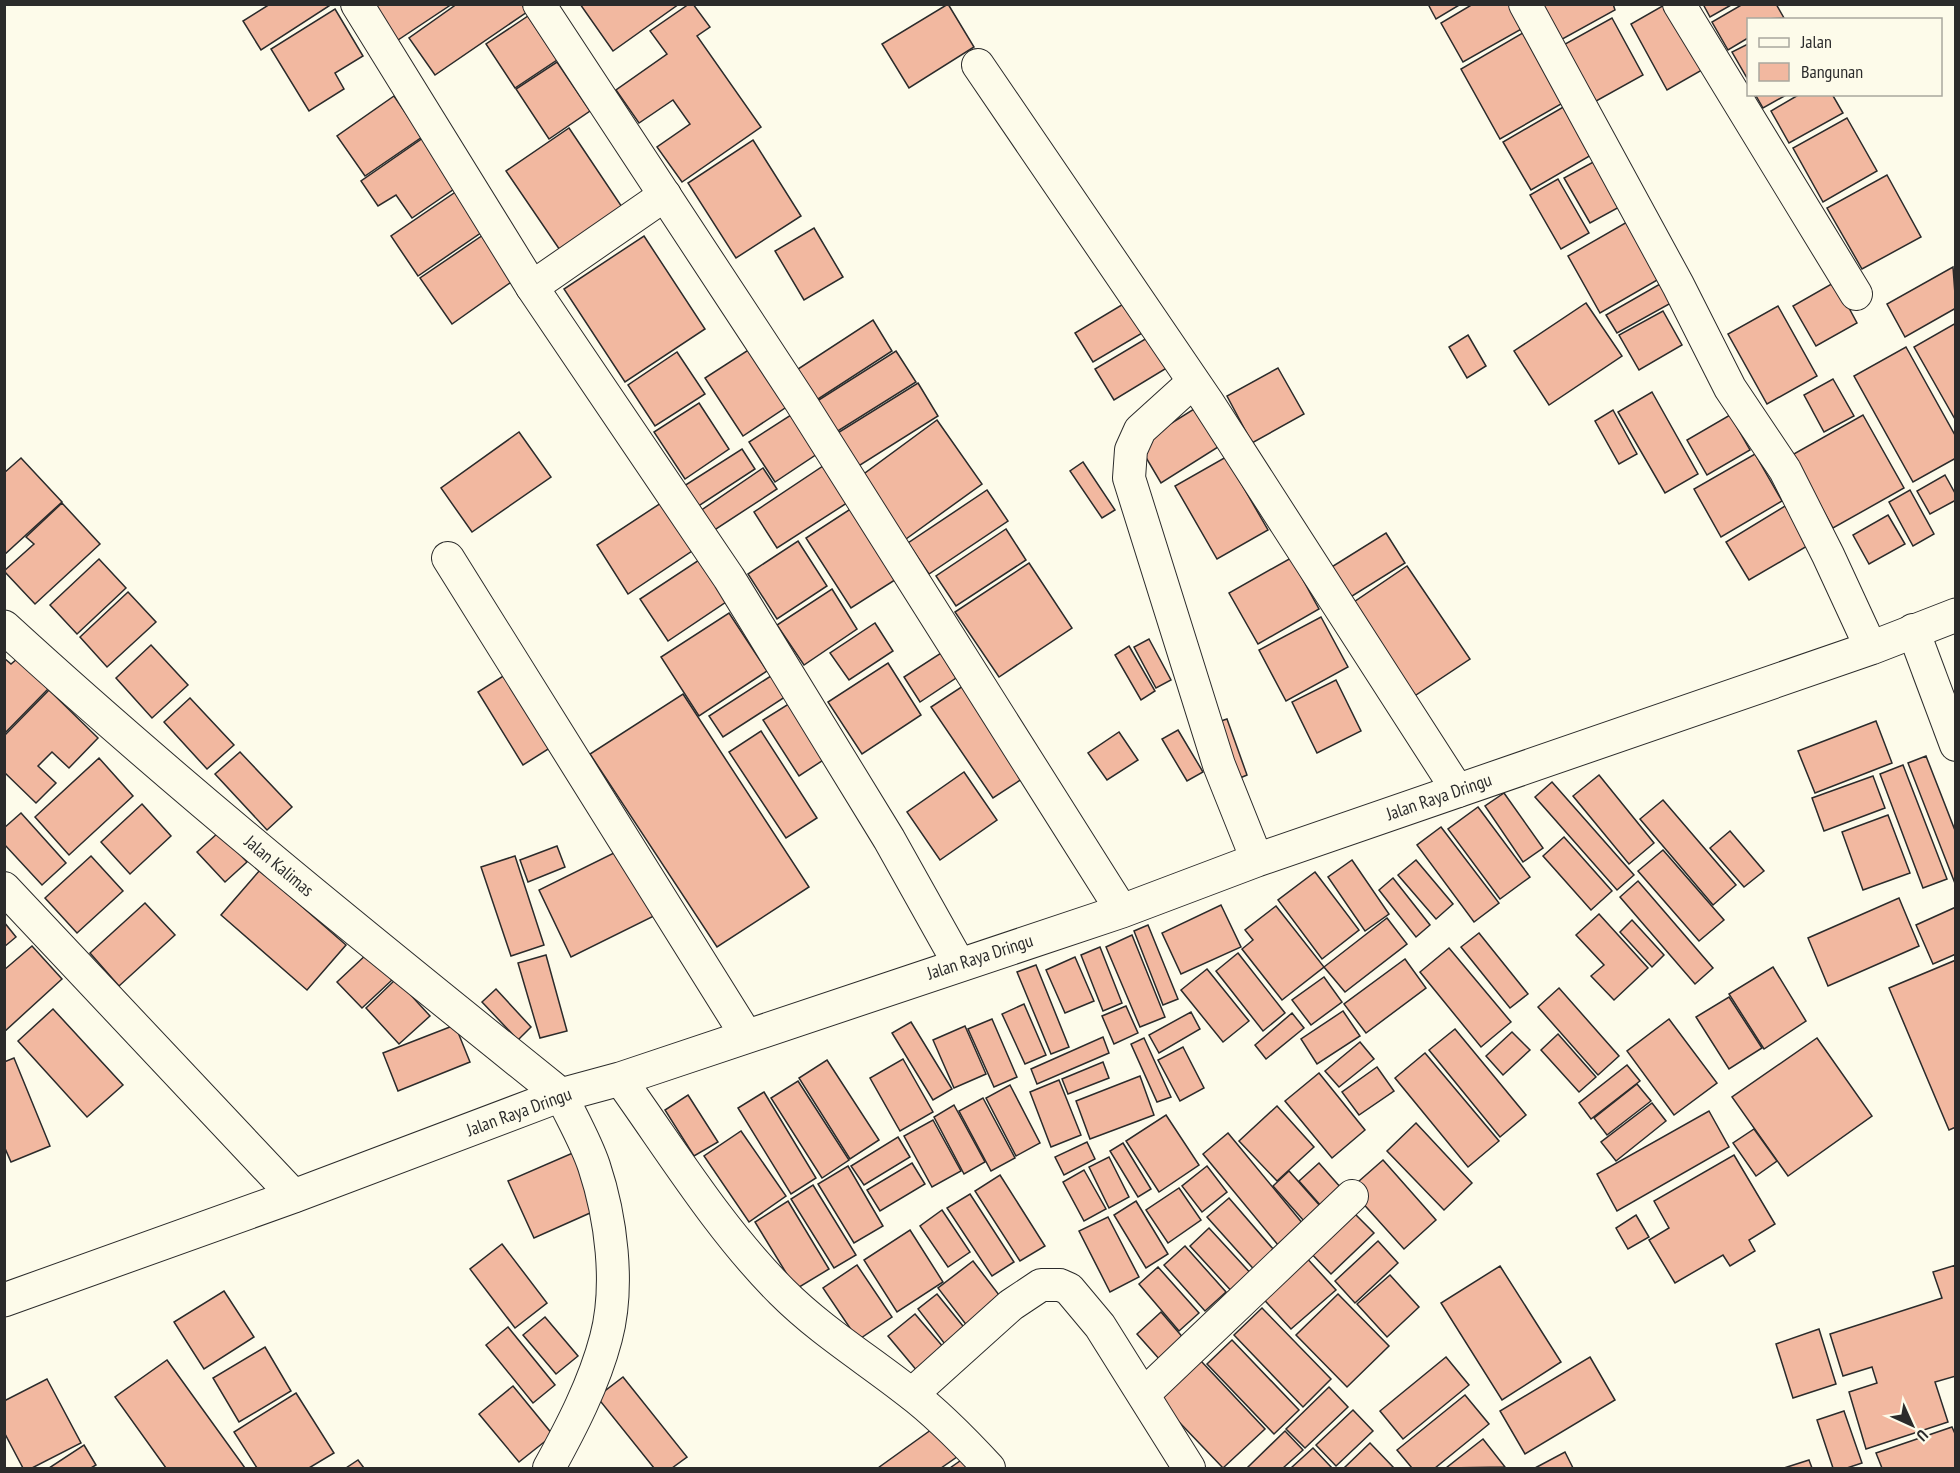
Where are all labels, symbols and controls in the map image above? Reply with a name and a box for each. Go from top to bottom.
legend [1747,18,1942,96]
text: Jalan [1800,30,1832,53]
text: Bangunan [1801,60,1863,83]
street label: Jalan Raya Dringu [1382,768,1495,826]
street label: Jalan Kalimas [239,829,319,901]
street label: Jalan Raya Dringu [923,929,1036,985]
street label: Jalan Raya Dringu [462,1082,574,1142]
north arrow [1882,1395,1942,1455]
text: U [1913,1426,1933,1446]

